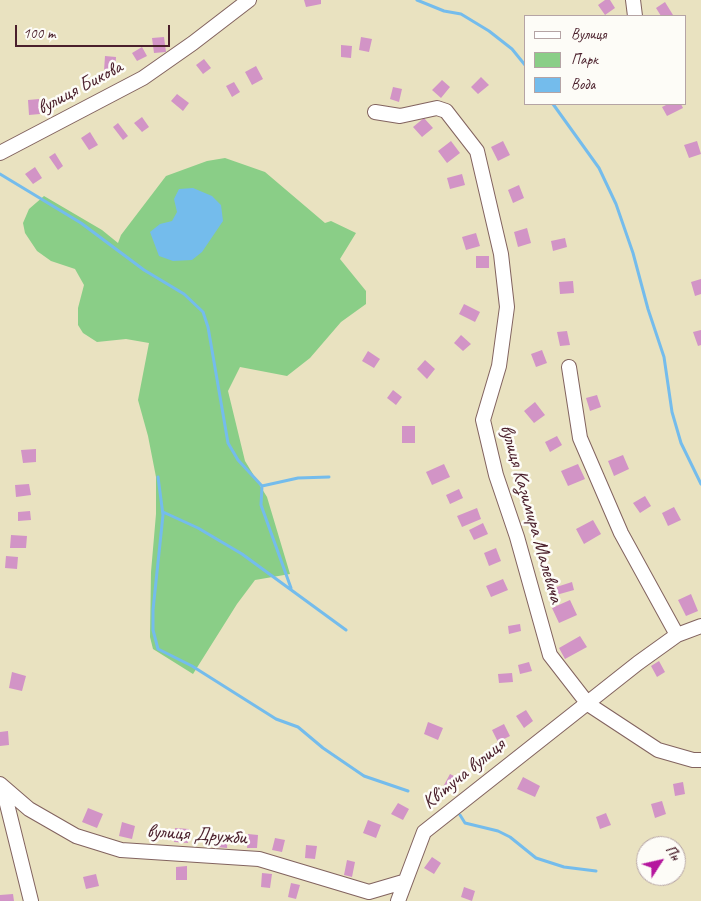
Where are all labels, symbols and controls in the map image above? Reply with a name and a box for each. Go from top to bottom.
scale bar [18,15,172,47]
legend [524,15,686,105]
text: 100 m [23,24,55,43]
text: Вулиця [571,25,607,44]
text: Парк [571,50,598,69]
street label: вулиця Бикова [33,56,127,120]
text: Вода [571,75,595,94]
street label: вулиця Казимира Малевича [494,422,568,606]
street label: Квітуча вулиця [418,733,510,815]
street label: вулиця Дружби [146,820,248,850]
north arrow [636,836,686,886]
text: Пн [662,842,684,864]

